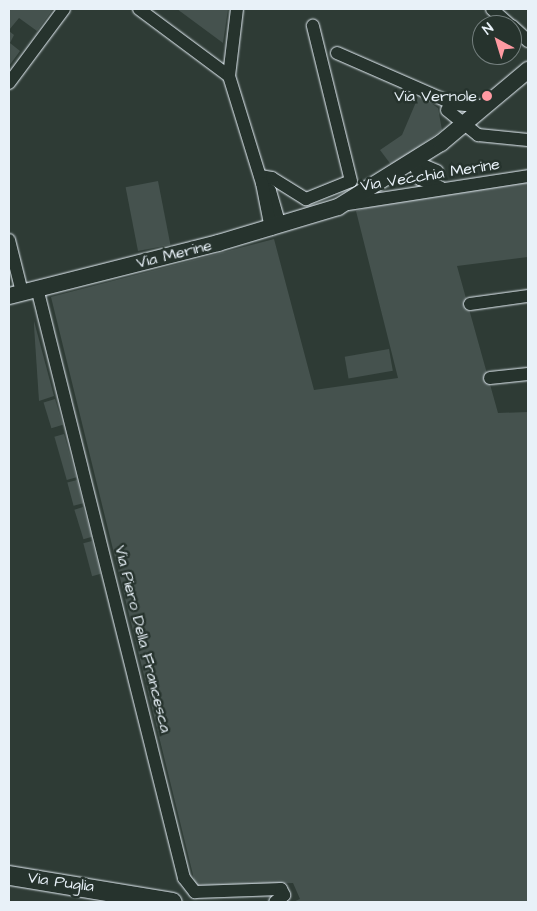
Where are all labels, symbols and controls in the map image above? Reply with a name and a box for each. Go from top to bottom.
north arrow [472,15,522,65]
text: N [478,19,498,40]
place label: Via Vernole [394,86,477,106]
marker: Via Vernole [481,90,493,102]
street label: Via Vecchia Merine [359,155,501,195]
street label: Via Merine [134,235,214,273]
street label: Via Piero Della Francesca [110,543,176,735]
street label: Via Puglia [27,868,95,896]

